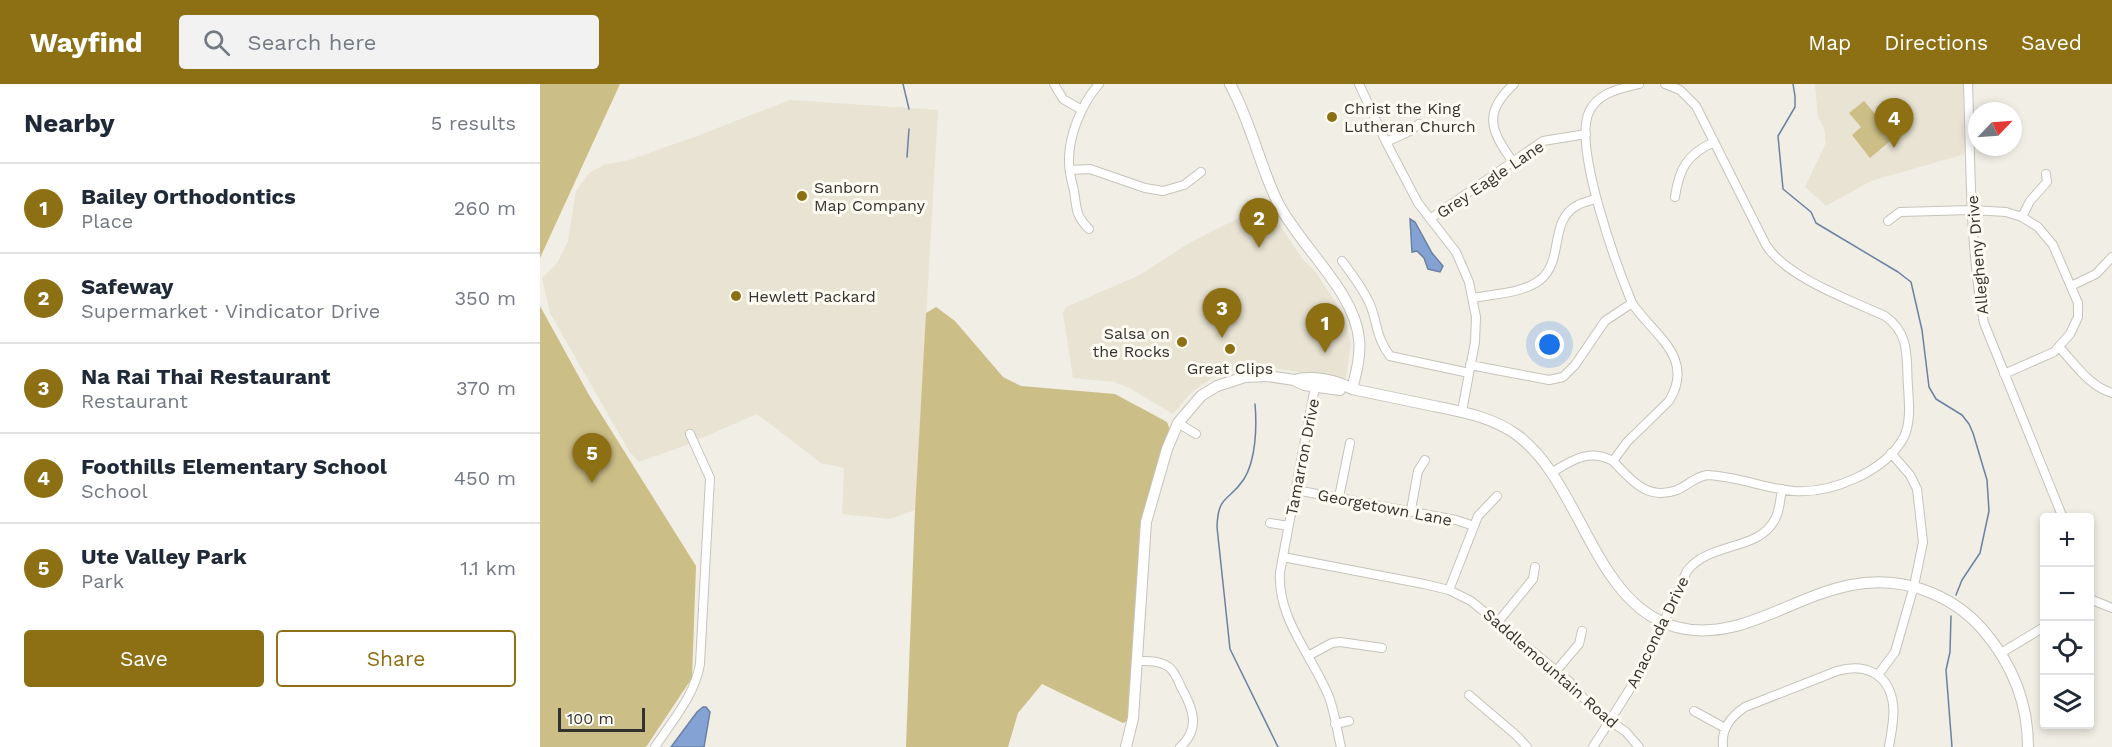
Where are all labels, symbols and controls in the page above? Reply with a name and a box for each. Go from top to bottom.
search box [179,15,599,69]
text: Wayfind [30,26,143,59]
icon: search [200,26,233,59]
text: Search here [248,30,377,55]
text: Map [1808,30,1851,55]
text: Directions [1884,30,1988,55]
text: Saved [2021,30,2082,55]
pin: 4 [1874,98,1914,148]
place label: Christ the King Lutheran Church [1344,99,1476,136]
north arrow [1968,102,2022,156]
text: Nearby [24,108,115,138]
marker: Christ the King Lutheran Church [1325,110,1339,124]
text: 5 results [431,111,516,135]
street label: Grey Eagle Lane [1433,137,1547,222]
place label: Sanborn Map Company [814,178,926,215]
text: Bailey Orthodontics [81,184,296,209]
marker: Sanborn Map Company [795,189,809,203]
street label: Allegheny Drive [1963,194,1992,316]
text: 1 [39,196,48,220]
text: 260 m [454,196,516,220]
pin: 2 [1240,198,1278,248]
text: Place [81,209,133,233]
text: Safeway [81,274,173,299]
text: 2 [38,286,49,310]
text: 350 m [454,286,516,310]
place label: Hewlett Packard [748,287,876,306]
pin: 3 [1202,288,1242,338]
marker: Hewlett Packard [729,289,743,303]
text: Supermarket · Vindicator Drive [81,299,380,323]
pin: 1 [1306,304,1344,353]
place label: Salsa on the Rocks [1092,324,1170,361]
your location [1535,330,1564,359]
marker: Salsa on the Rocks [1175,335,1189,349]
marker: Great Clips [1223,342,1237,356]
place label: Great Clips [1187,359,1273,378]
text: Na Rai Thai Restaurant [81,364,330,389]
text: 3 [38,376,49,400]
text: 370 m [456,376,516,400]
text: Restaurant [81,389,188,413]
street label: Tamarron Drive [1282,397,1323,517]
pin: 5 [572,434,612,483]
text: Foothills Elementary School [81,454,387,479]
text: 4 [37,466,50,490]
text: 450 m [454,466,516,490]
text: School [81,479,148,503]
street label: Georgetown Lane [1316,485,1454,530]
map controls [2040,513,2094,729]
button: + [2040,513,2094,567]
text: Ute Valley Park [81,544,247,569]
text: 5 [38,556,49,580]
text: 1.1 km [460,556,516,580]
button: − [2040,567,2094,621]
text: Park [81,569,124,593]
street label: Anaconda Drive [1622,573,1693,691]
street label: Saddlemountain Road [1479,605,1622,732]
button: locate [2040,621,2094,675]
button: Save [24,630,264,687]
button: Share [276,630,516,687]
button: layers [2040,675,2094,729]
scale bar [558,705,645,732]
text: 100 m [567,709,614,728]

